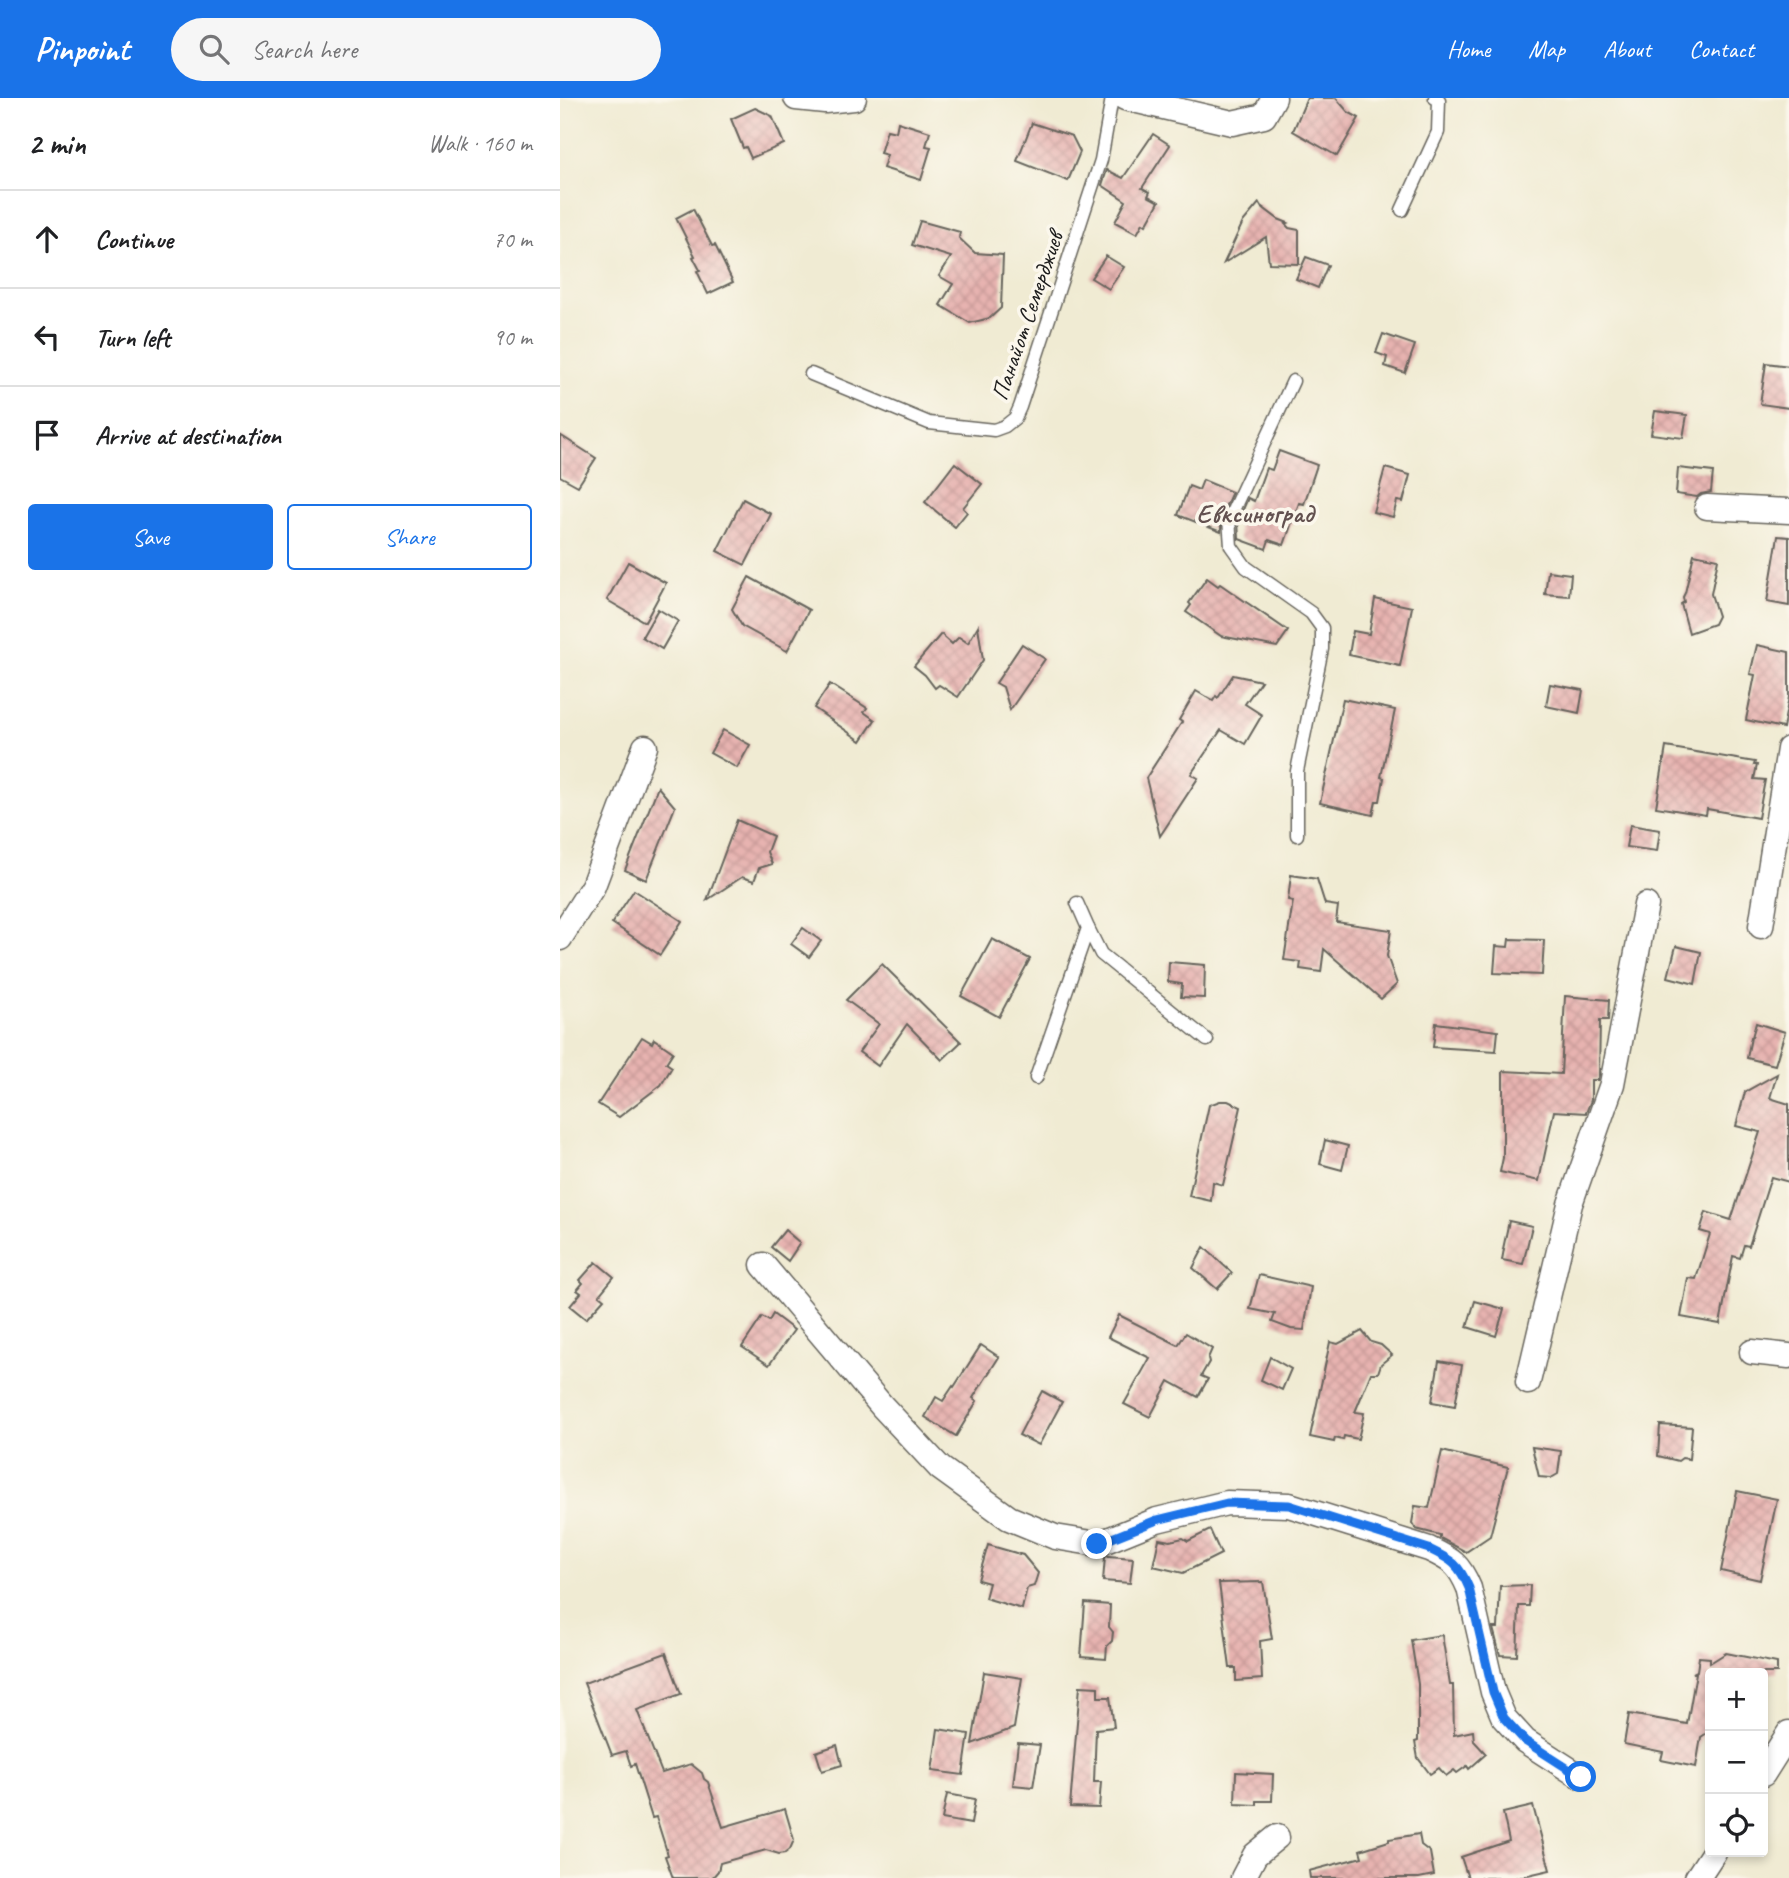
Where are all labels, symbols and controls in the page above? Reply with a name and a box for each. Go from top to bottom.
search box [171,18,661,81]
text: Pinpoint [35,28,129,70]
icon: search [195,30,233,68]
text: Search here [251,33,357,66]
text: Home [1447,34,1490,64]
text: Map [1528,34,1565,64]
text: About [1603,34,1651,64]
text: Contact [1689,34,1754,64]
text: 2 min [28,125,85,163]
text: Walk · 160 m [428,129,532,158]
icon: ahead [28,220,66,258]
text: Continue [95,223,173,256]
street label: Панайот Семерджиев [984,224,1071,404]
text: 70 m [493,225,532,254]
icon: left [28,318,66,356]
text: Turn left [95,321,170,354]
text: 90 m [493,323,532,352]
icon: arrive [28,416,66,454]
text: Arrive at destination [95,419,281,452]
district label: Евксиноград [1197,497,1316,530]
button: Save [28,504,273,570]
button: Share [287,504,532,570]
route end [1081,1528,1112,1559]
map controls [1705,1668,1768,1857]
button: + [1705,1668,1768,1731]
button: − [1705,1731,1768,1794]
route start [1565,1761,1596,1792]
button: locate [1705,1794,1768,1857]

